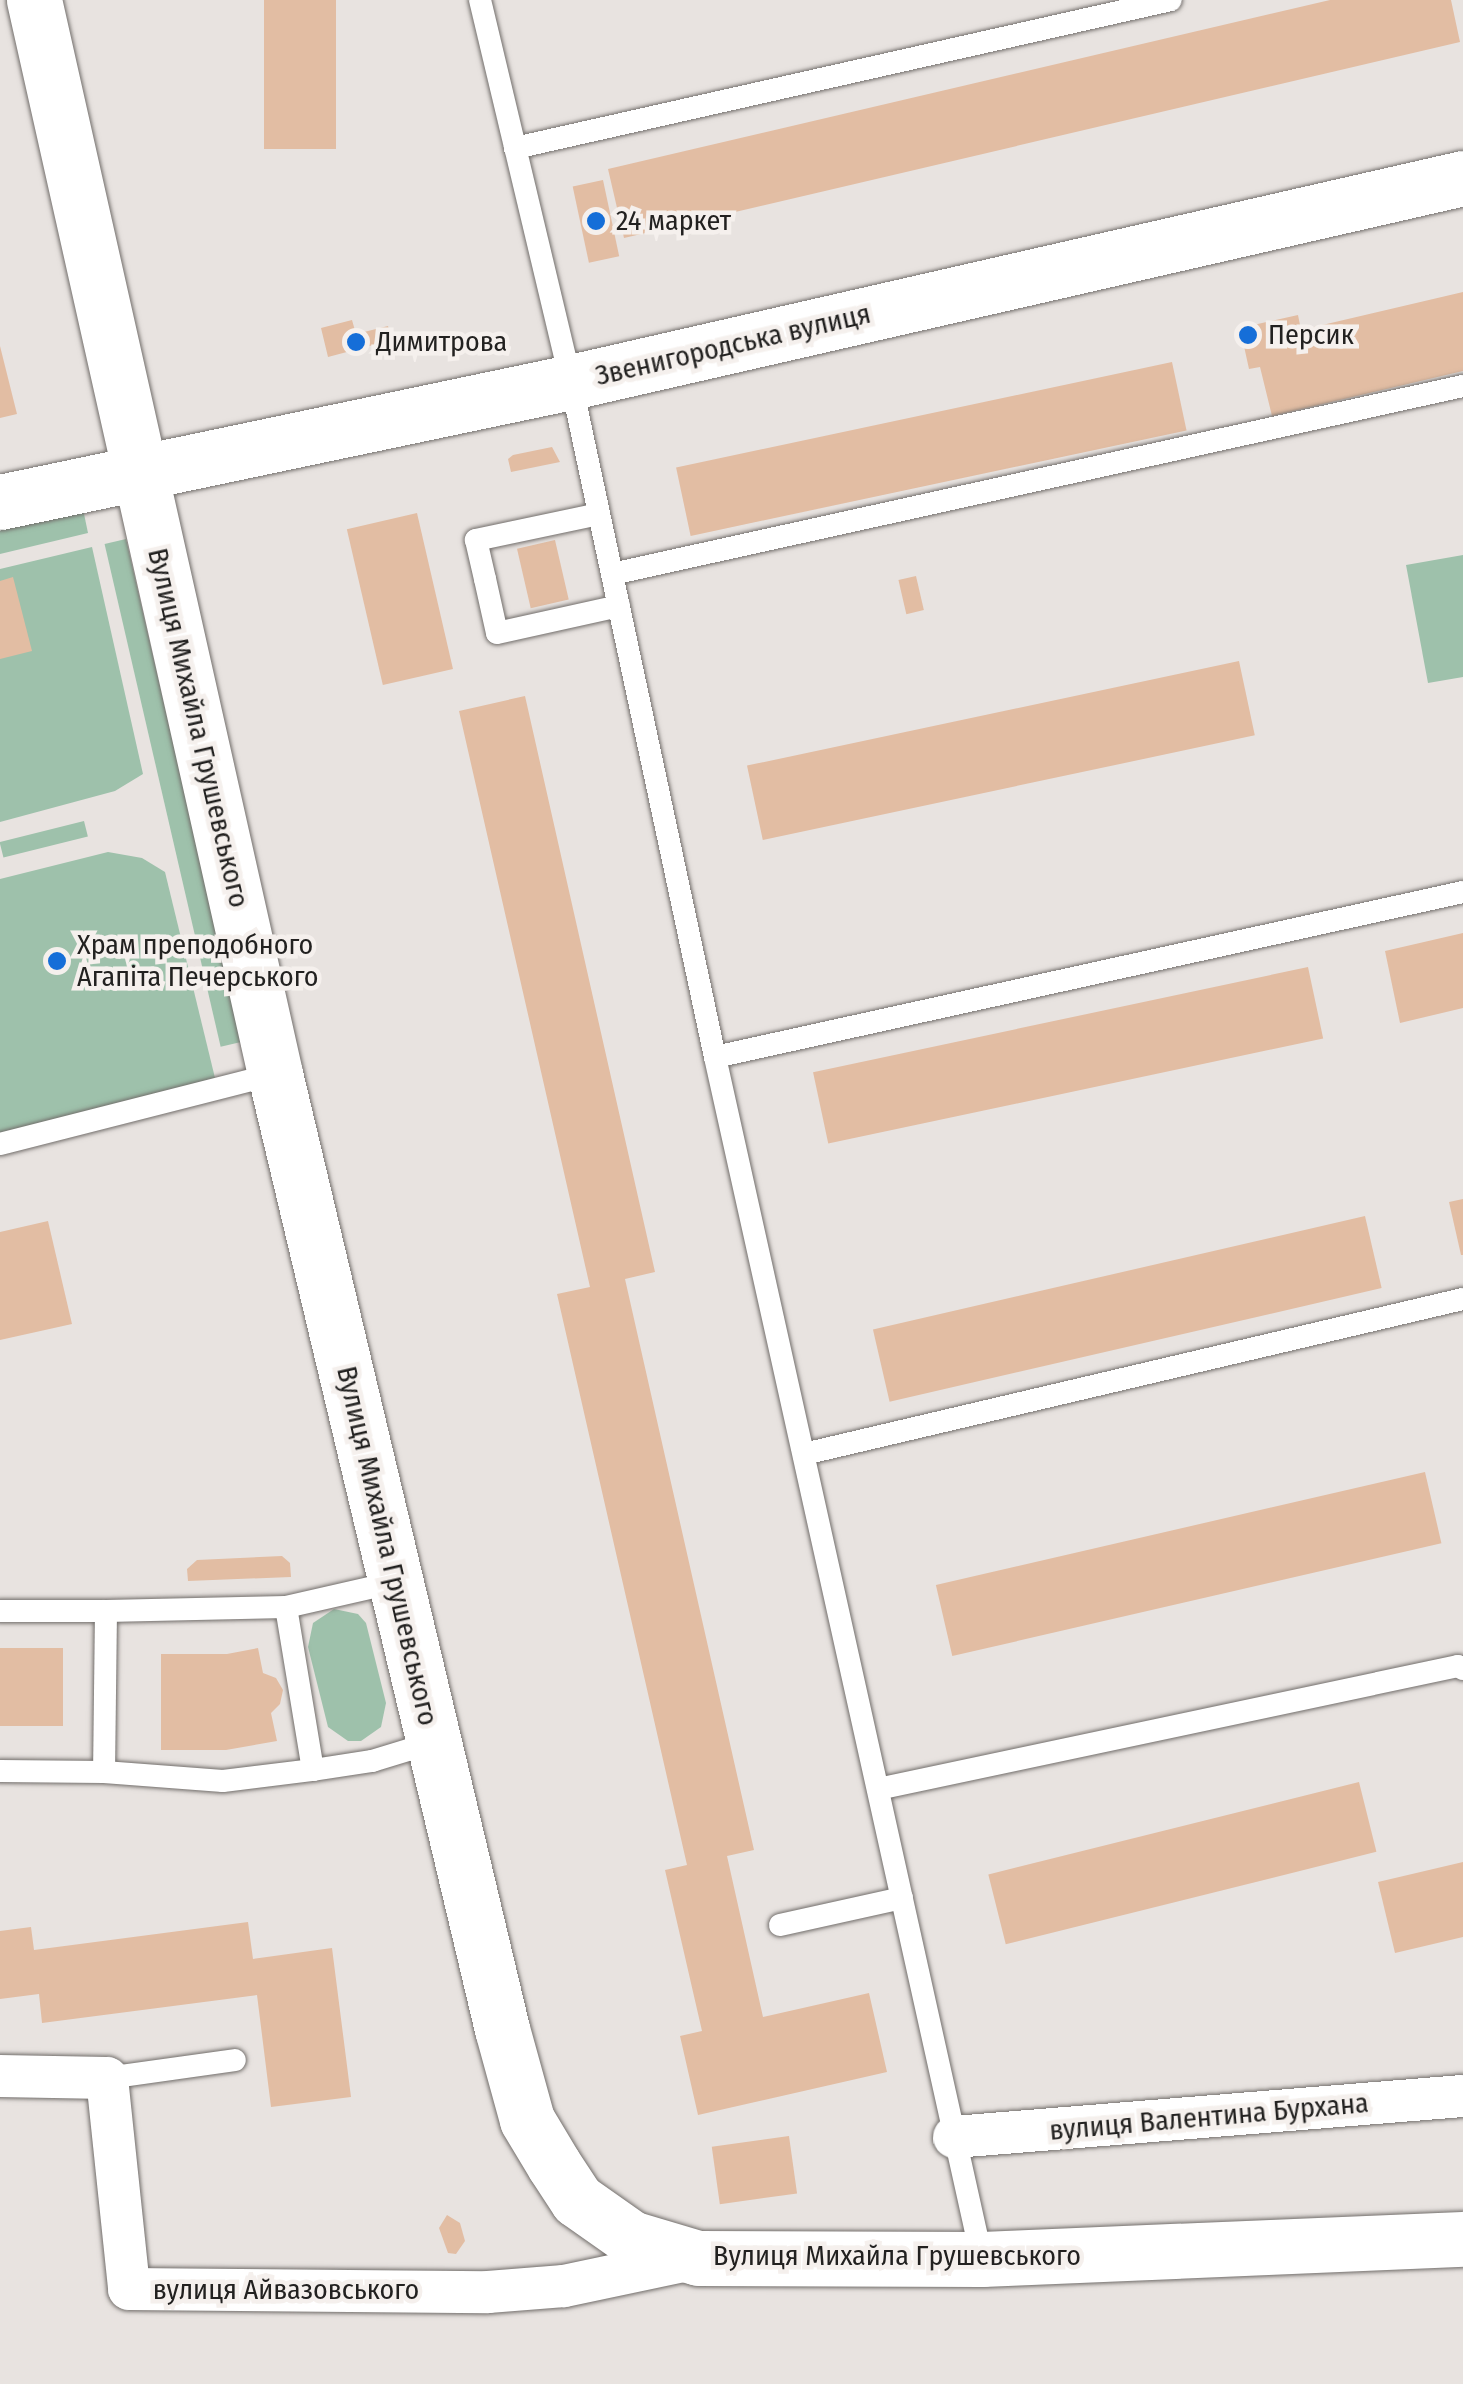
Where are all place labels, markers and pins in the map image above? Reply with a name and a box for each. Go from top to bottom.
place label: 24 маркет [616,204,731,238]
marker: 24 маркет [585,210,607,232]
place label: Персик [1268,318,1354,352]
marker: Персик [1237,324,1259,346]
place label: Димитрова [376,325,507,359]
marker: Димитрова [345,331,367,353]
place label: Храм преподобного Агапіта Печерського [77,928,319,994]
marker: Храм преподобного Агапіта Печерського [46,950,68,972]

